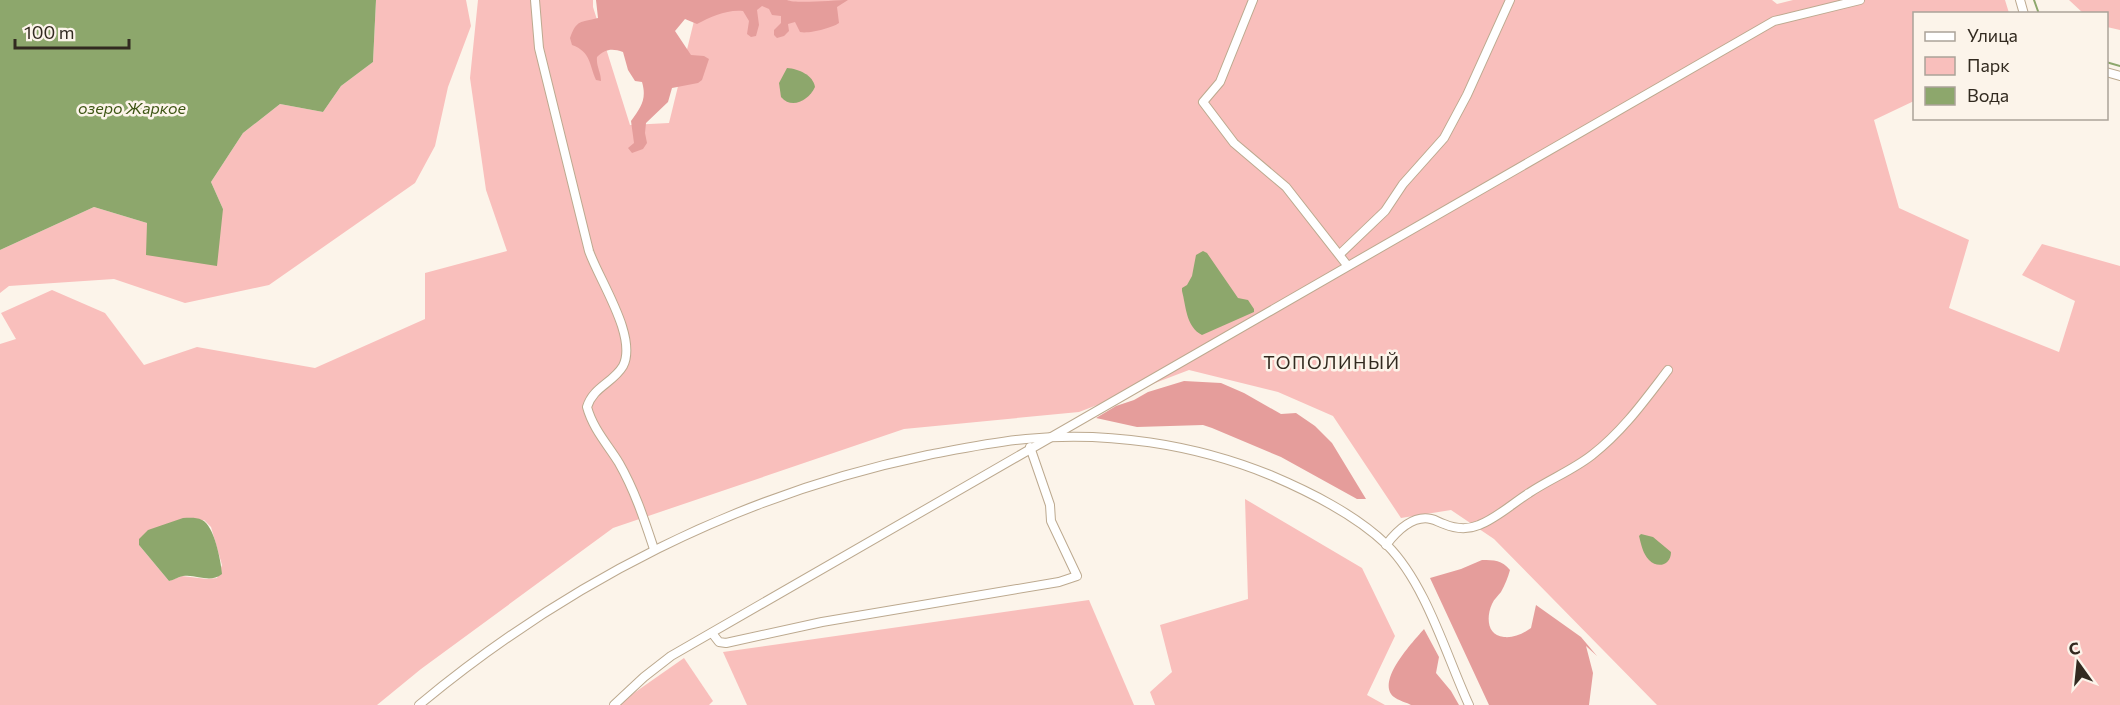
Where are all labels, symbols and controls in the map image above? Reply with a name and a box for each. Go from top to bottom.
scale bar [15,12,129,50]
legend [1913,12,2108,120]
text: 100 m [24,21,74,43]
text: Улица [1967,24,2018,46]
text: Парк [1967,54,2010,76]
text: Вода [1967,84,2009,106]
water label: озеро Жаркое [78,98,187,117]
district label: ТОПОЛИНЫЙ [1263,351,1401,373]
north arrow [2048,633,2108,693]
text: С [2066,637,2082,659]

